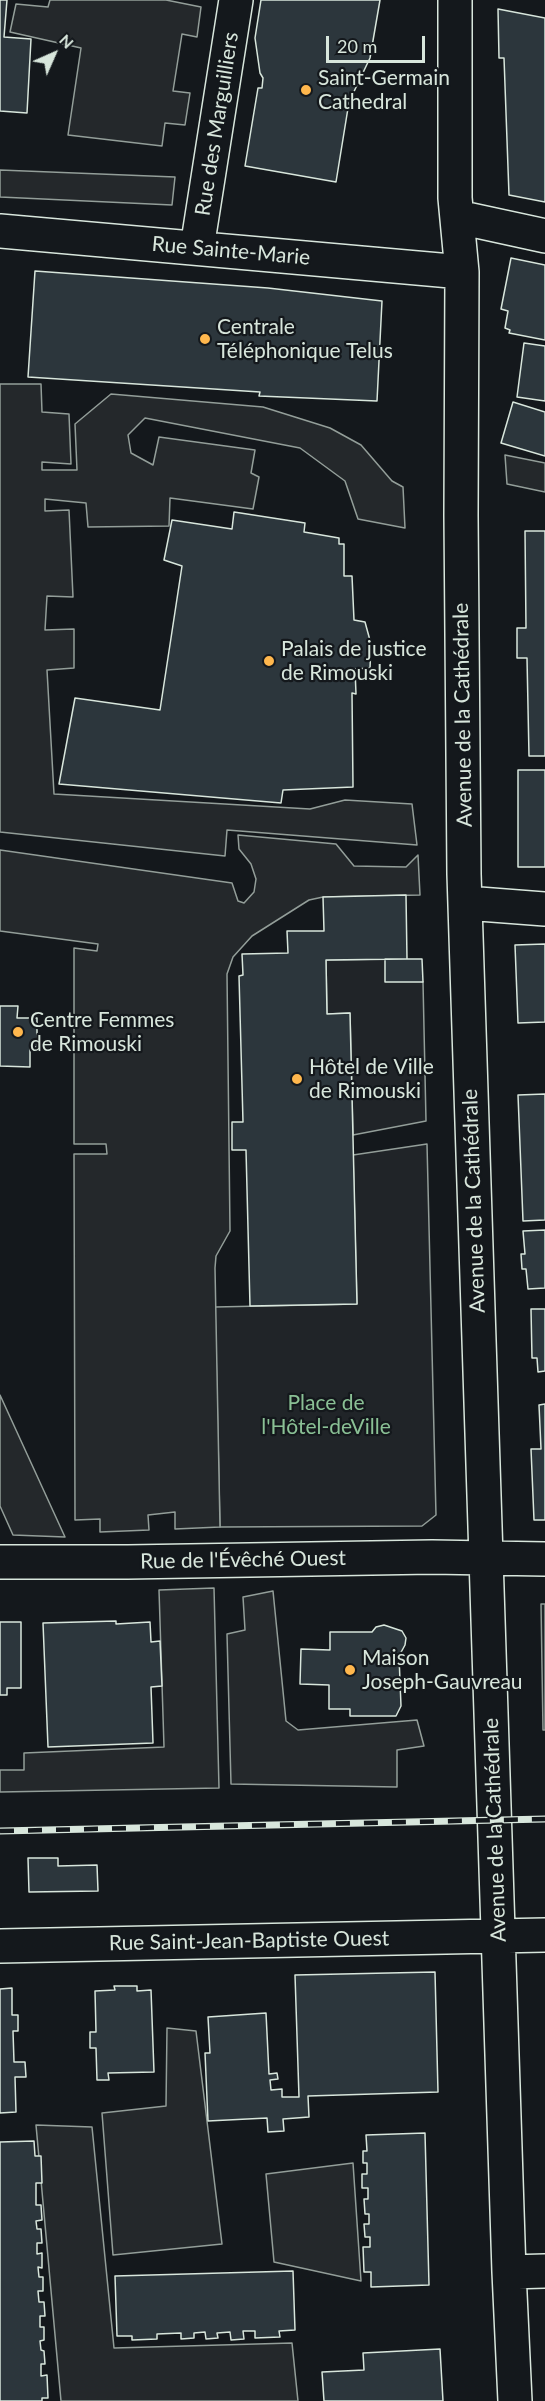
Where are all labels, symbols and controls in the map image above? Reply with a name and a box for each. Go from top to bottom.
north arrow [24,24,84,84]
scale bar [329,24,428,62]
text: N [56,30,78,52]
street label: Rue des Marguilliers [190,30,244,218]
text: 20 m [337,35,377,57]
place label: Saint-Germain Cathedral [318,65,450,115]
marker: Saint-Germain Cathedral [299,83,313,97]
street label: Rue Sainte-Marie [151,232,311,270]
place label: Centrale Téléphonique Telus [217,314,393,364]
marker: Centrale Téléphonique Telus [198,332,212,346]
street label: Avenue de la Cathédrale [448,603,478,827]
place label: Palais de justice de Rimouski [281,636,427,686]
marker: Palais de justice de Rimouski [262,654,276,668]
place label: Centre Femmes de Rimouski [30,1007,174,1057]
marker: Centre Femmes de Rimouski [11,1025,25,1039]
place label: Hôtel de Ville de Rimouski [309,1054,434,1104]
marker: Hôtel de Ville de Rimouski [290,1072,304,1086]
street label: Avenue de la Cathédrale [457,1088,491,1314]
park label: Place de l'Hôtel-deVille [261,1390,391,1440]
street label: Rue de l'Évêché Ouest [140,1546,346,1574]
place label: Maison Joseph-Gauvreau [362,1645,523,1695]
marker: Maison Joseph-Gauvreau [343,1663,357,1677]
street label: Avenue de la Cathédrale [478,1717,512,1943]
street label: Rue Saint-Jean-Baptiste Ouest [109,1926,389,1956]

